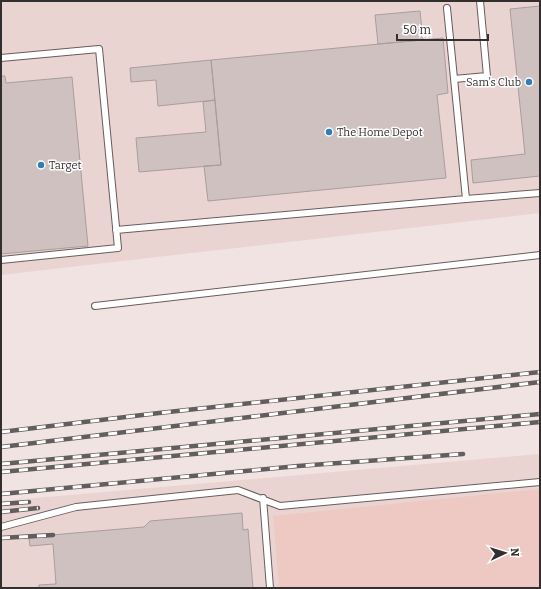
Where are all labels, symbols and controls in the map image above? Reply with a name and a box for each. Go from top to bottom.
scale bar [397,16,488,42]
text: 50 m [403,23,432,37]
place label: Sam's Club [466,76,521,89]
marker: Sam's Club [524,77,534,87]
place label: The Home Depot [337,126,423,139]
marker: The Home Depot [324,127,334,137]
place label: Target [49,159,81,172]
marker: Target [36,160,46,170]
north arrow [485,533,525,573]
text: N [508,548,521,558]

